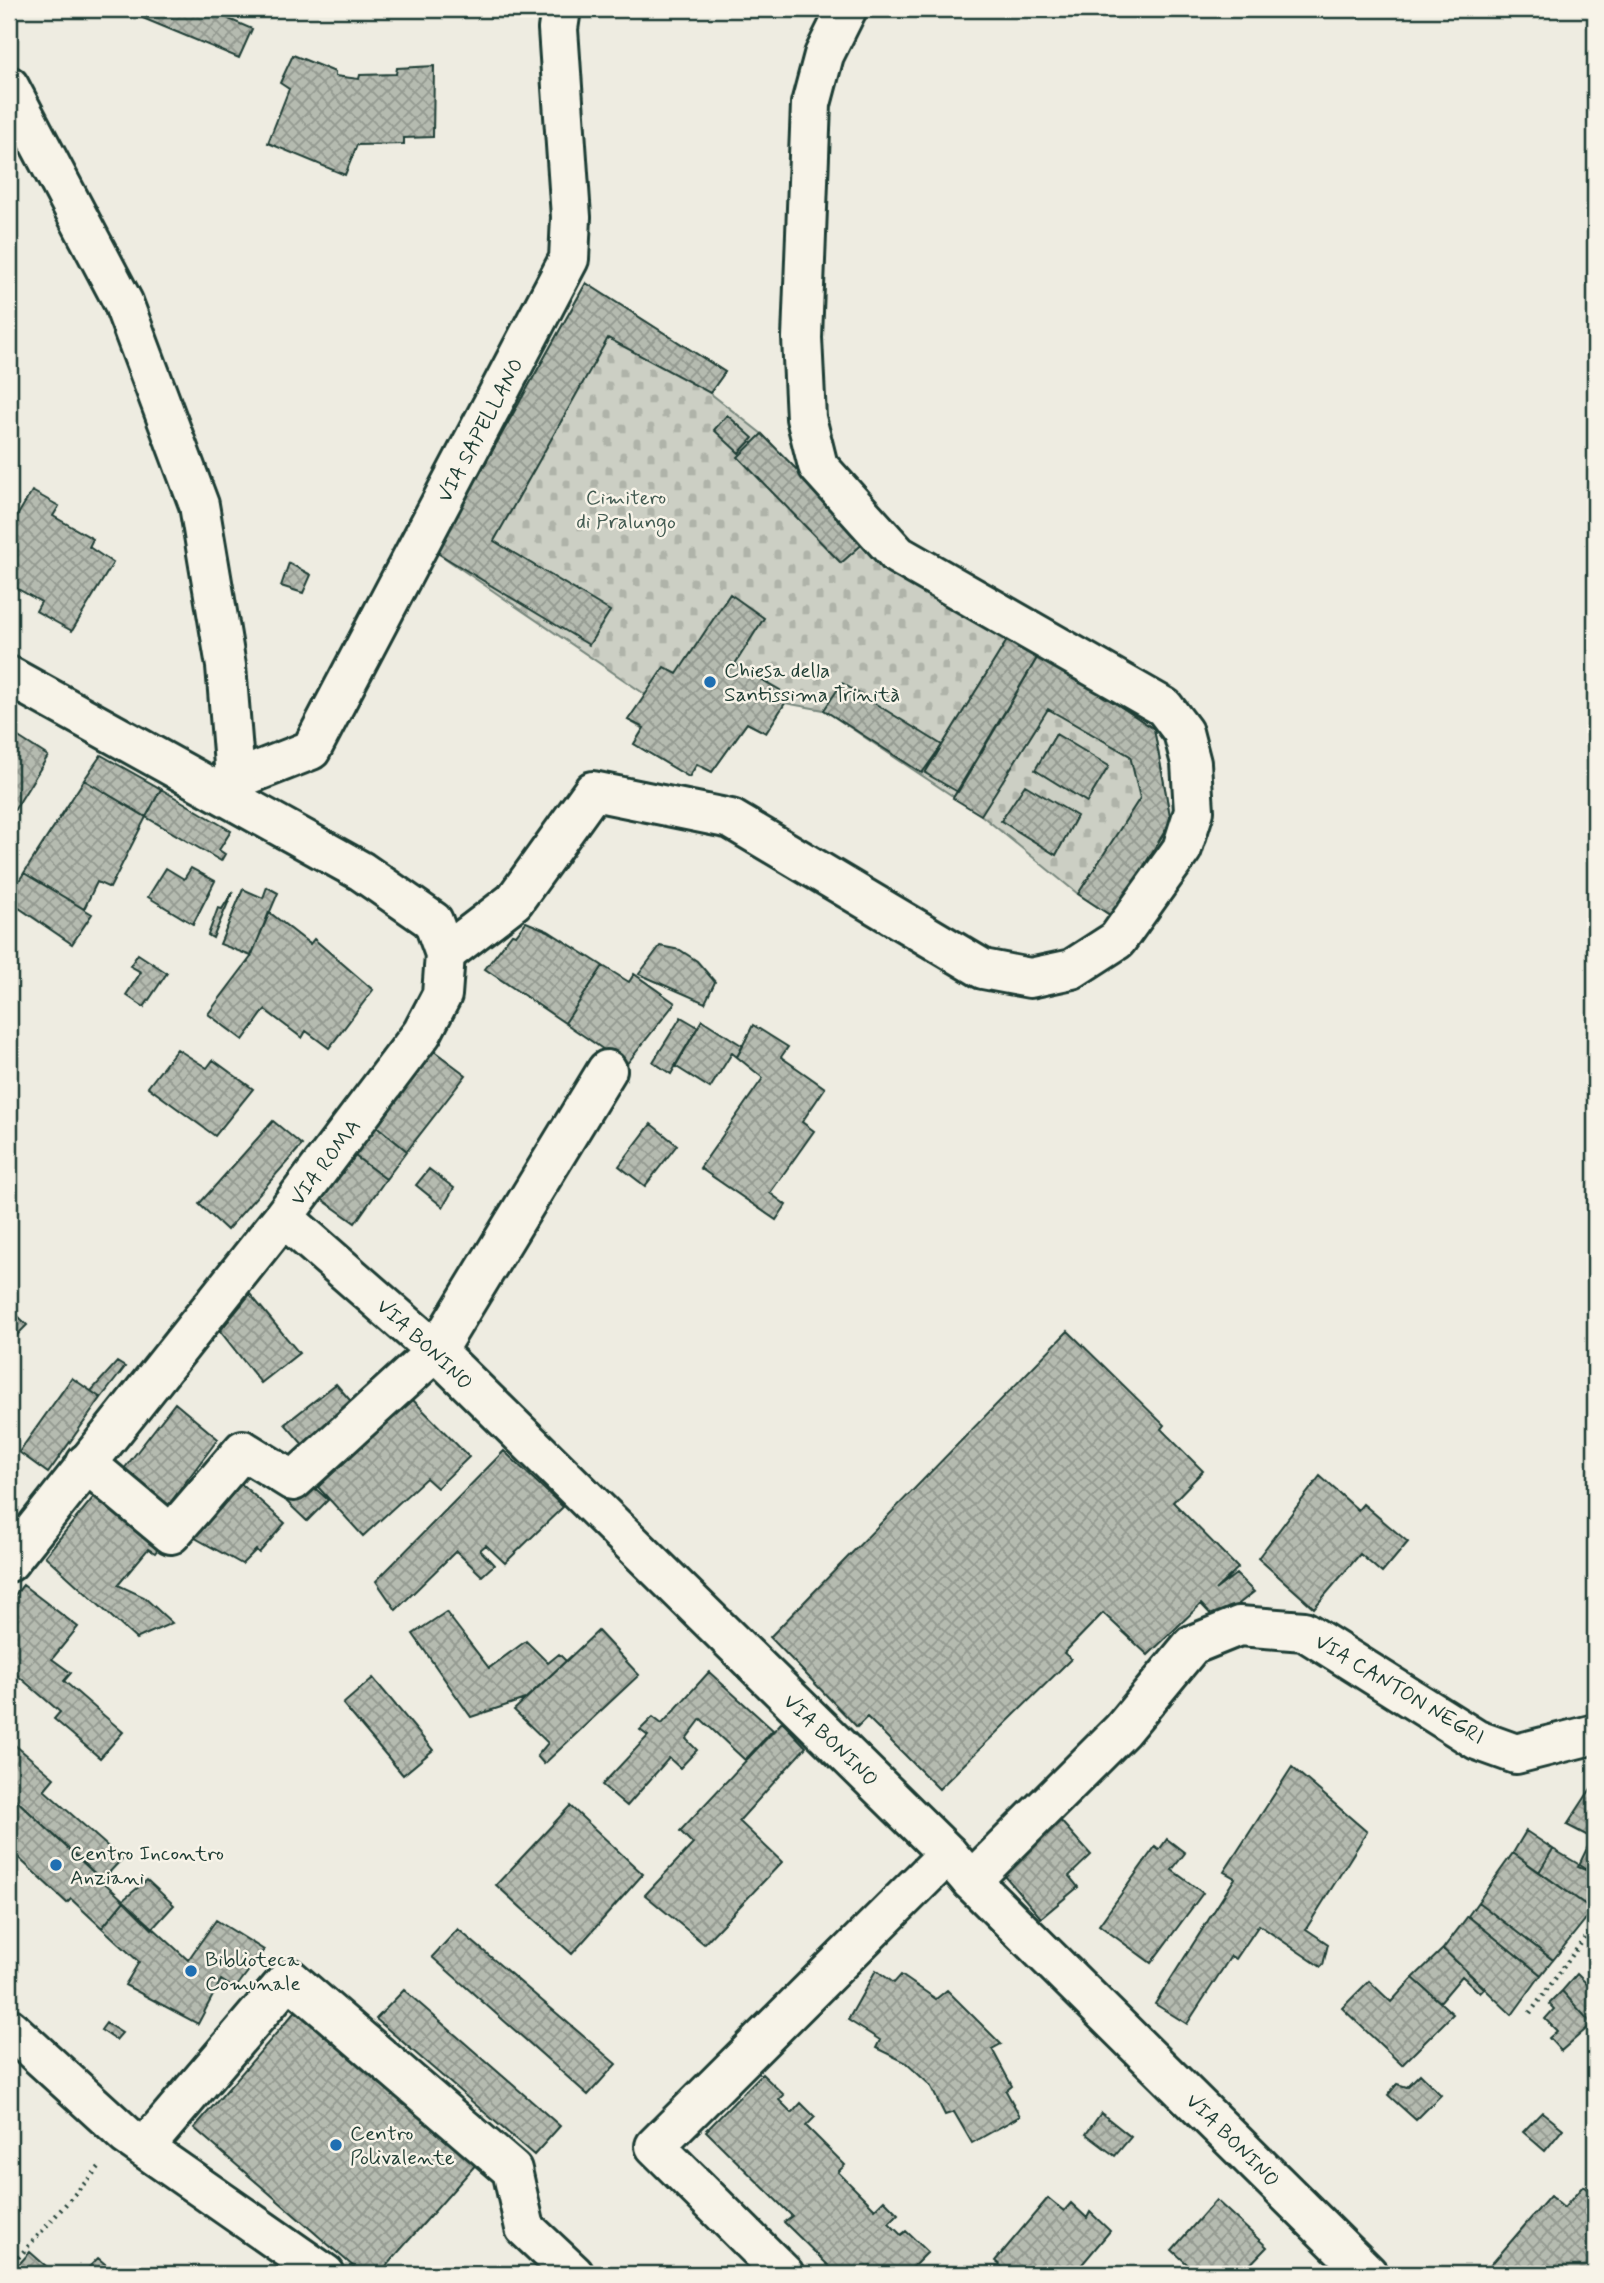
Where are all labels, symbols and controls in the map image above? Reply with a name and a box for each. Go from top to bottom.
street label: VIA SAPELLANO [431,353,531,507]
park label: Cimitero di Pralungo [576,484,676,537]
place label: Chiesa della Santissima Trinità [724,657,900,709]
marker: Chiesa della Santissima Trinità [702,674,718,690]
street label: VIA ROMA [284,1114,368,1212]
street label: VIA BONINO [370,1293,479,1397]
street label: VIA CANTON NEGRI [1309,1628,1490,1752]
street label: VIA BONINO [777,1688,884,1793]
place label: Centro Incontro Anziani [70,1840,224,1892]
marker: Centro Incontro Anziani [48,1857,64,1873]
place label: Biblioteca Comunale [205,1946,301,1998]
marker: Biblioteca Comunale [183,1963,199,1979]
street label: VIA BONINO [1179,2088,1285,2194]
place label: Centro Polivalente [350,2120,455,2172]
marker: Centro Polivalente [328,2137,344,2153]

